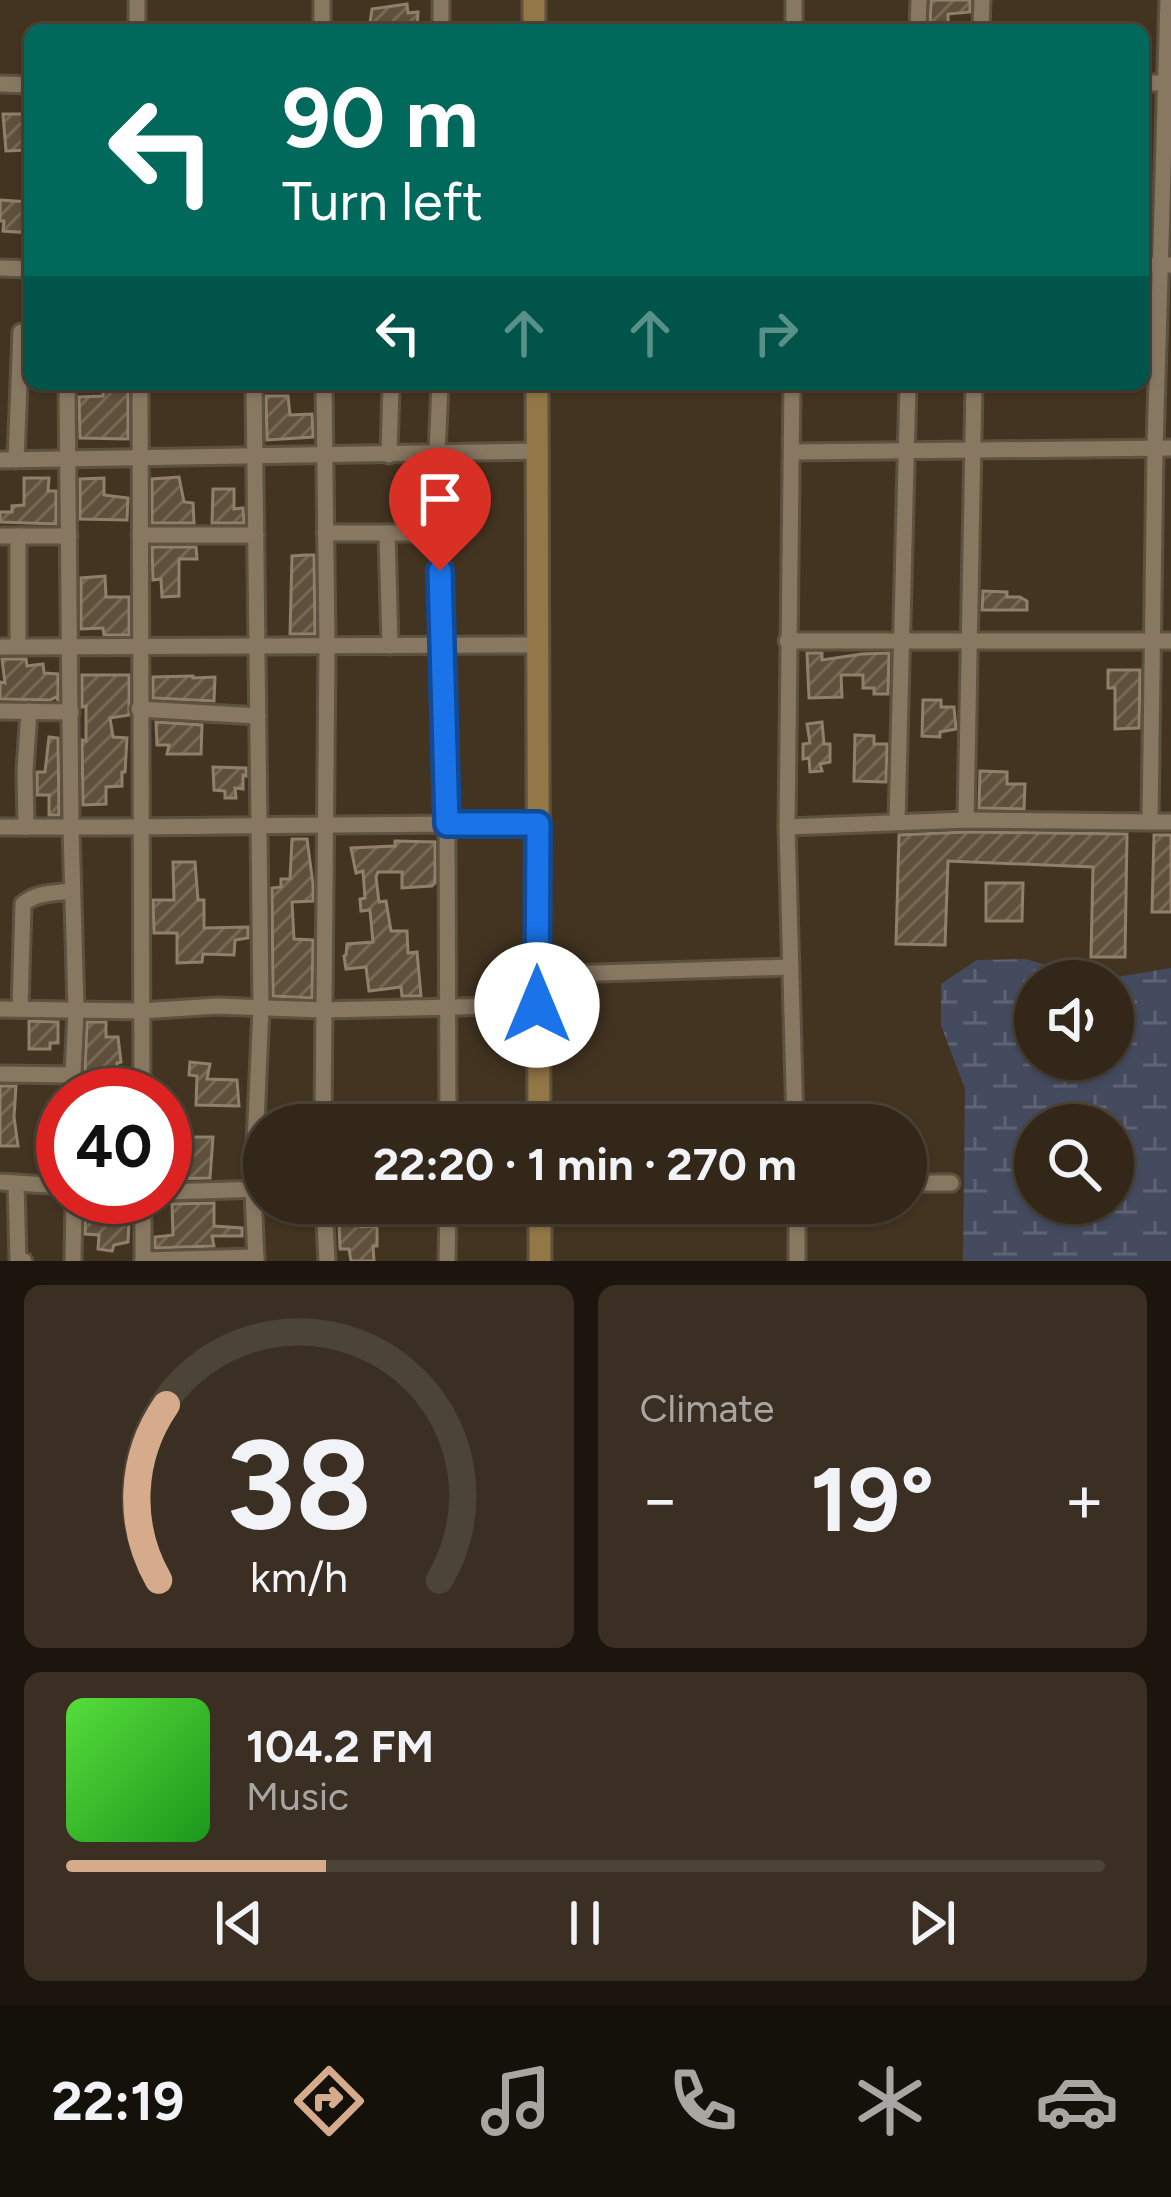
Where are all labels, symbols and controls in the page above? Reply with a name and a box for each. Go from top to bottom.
text: 90 m [282,67,478,168]
icon: left [84,72,240,228]
text: Turn left [282,169,483,234]
icon: left [365,300,431,366]
icon: ahead [491,300,557,366]
icon: ahead [617,300,683,366]
icon: right [743,300,809,366]
pin [389,448,491,571]
icon: arrive [407,466,473,532]
position arrow [474,942,600,1068]
map controls [1014,960,1134,1224]
button: sound [1014,960,1134,1080]
speed limit sign: 40 [36,1068,192,1224]
button: search [1014,1104,1134,1224]
text: 22:20 · 1 min · 270 m [373,1137,797,1191]
text: Climate [640,1385,774,1432]
text: 38 [226,1410,372,1560]
text: 19° [810,1445,934,1554]
text: − [640,1459,681,1539]
text: + [1064,1459,1105,1539]
text: km/h [250,1550,348,1602]
text: 104.2 FM [246,1719,434,1773]
text: Music [246,1773,349,1820]
icon: previous [206,1890,272,1956]
icon: pause [552,1890,618,1956]
icon: next [899,1890,965,1956]
icon: directions [287,2059,371,2143]
icon: music [474,2059,558,2143]
icon: phone [661,2059,745,2143]
icon: climate [848,2059,932,2143]
icon: car [1035,2059,1119,2143]
text: 22:19 [52,2069,184,2134]

